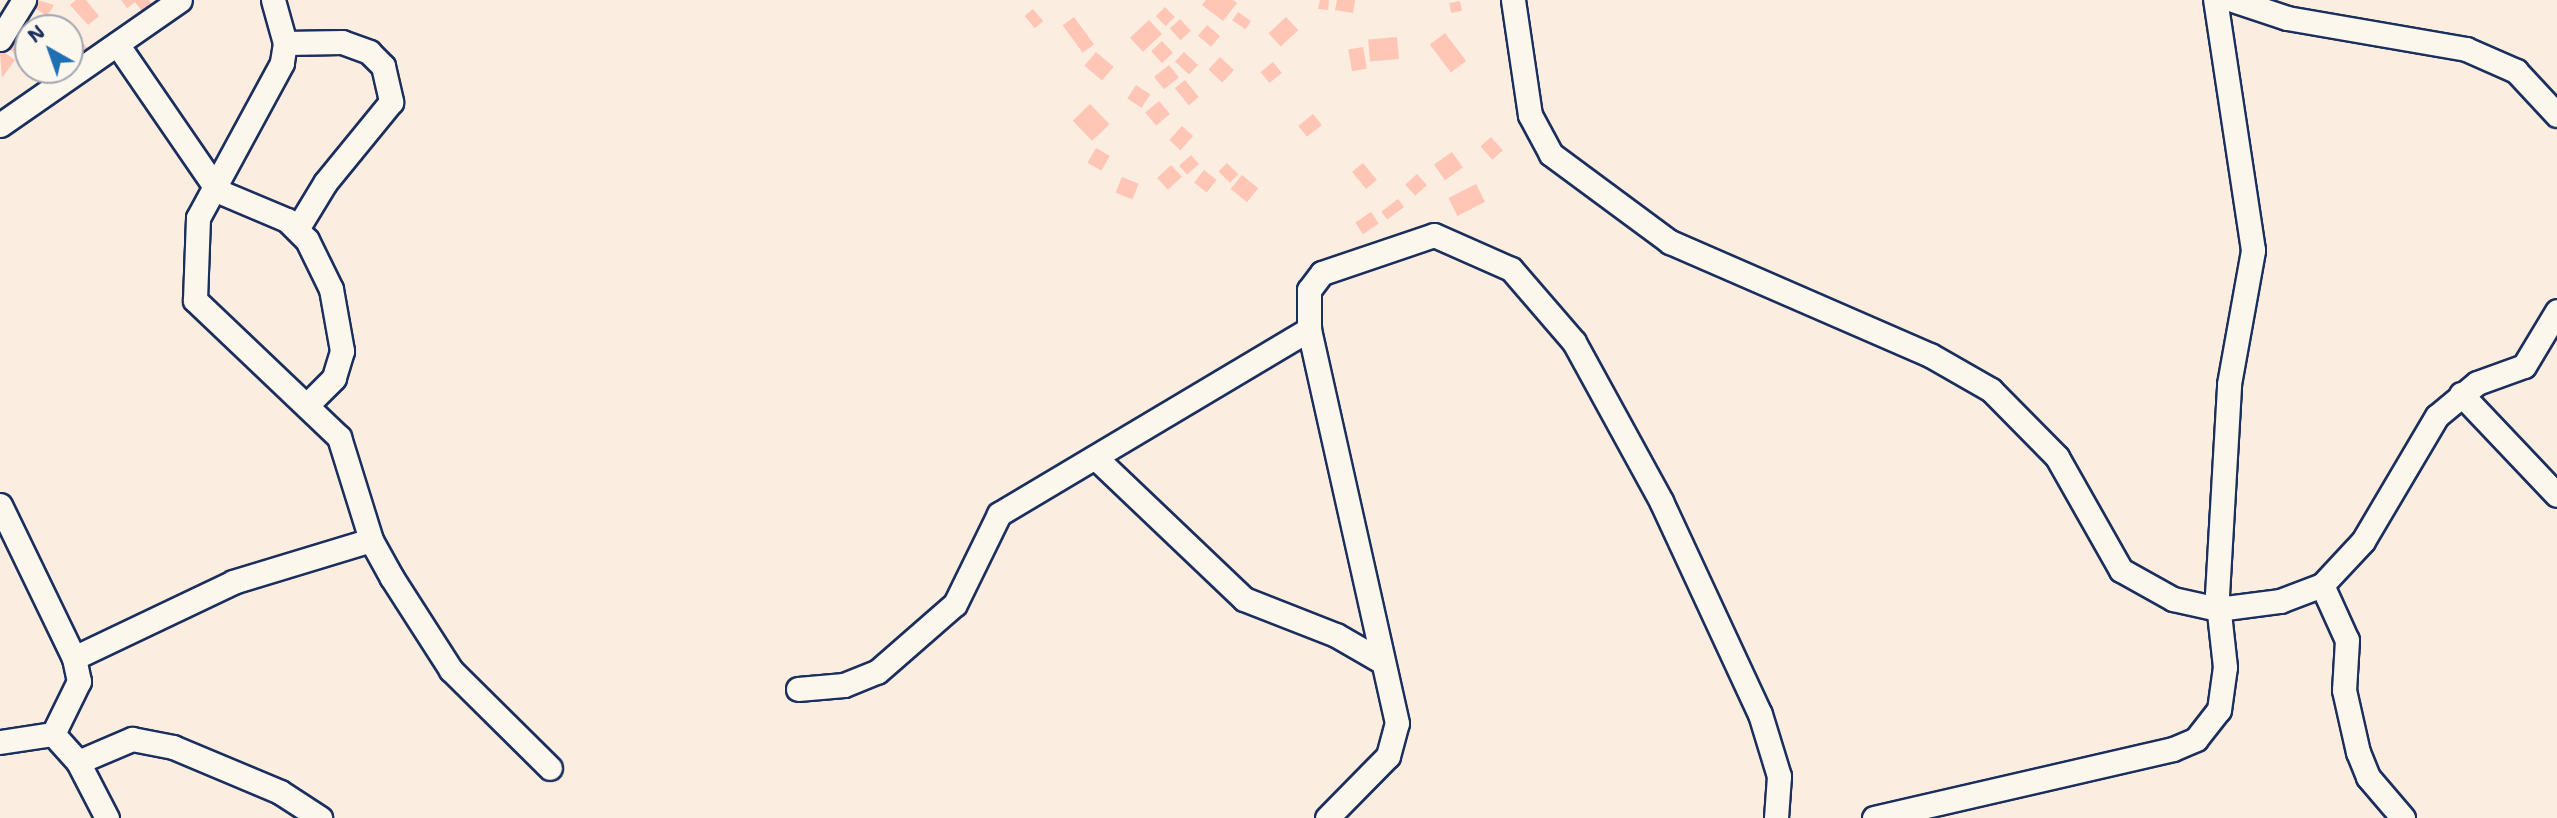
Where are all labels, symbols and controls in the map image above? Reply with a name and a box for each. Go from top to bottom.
north arrow [14,14,84,84]
text: N [23,20,50,48]

